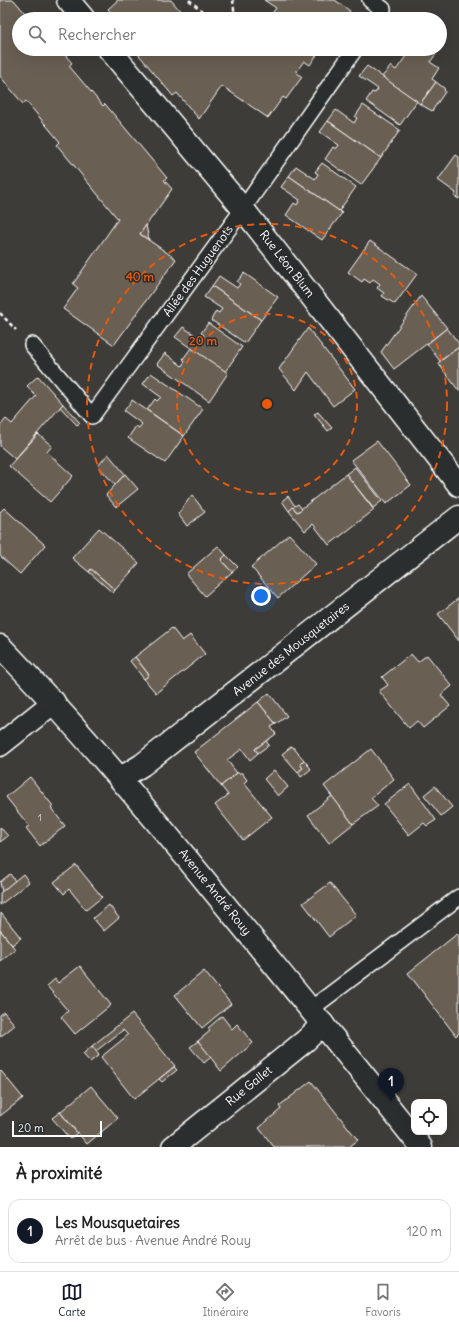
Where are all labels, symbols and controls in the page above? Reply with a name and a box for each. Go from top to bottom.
search box [12,12,447,56]
icon: search [26,23,48,45]
text: Rechercher [58,25,136,44]
street label: Allée des Huguenots [159,222,236,319]
street label: Rue Léon Blum [257,227,319,301]
text: 40 m [126,269,155,284]
text: 20 m [189,333,217,348]
centre of rings [260,397,274,411]
your location [251,586,271,606]
street label: Avenue des Mousquetaires [229,598,352,699]
house number: 1 [38,811,42,824]
street label: Avenue André Rouy [176,846,255,938]
street label: Rue Gallet [222,1062,275,1109]
pin: 1 [378,1068,404,1101]
map controls [411,1099,447,1135]
button: locate [411,1099,447,1135]
scale bar [12,1119,102,1138]
text: 20 m [18,1121,44,1135]
text: À proximité [16,1162,102,1184]
text: Les Mousquetaires [55,1213,180,1232]
text: 1 [27,1223,33,1240]
text: 120 m [407,1223,442,1240]
text: Arrêt de bus · Avenue André Rouy [55,1232,251,1249]
tab: Carte [58,1281,86,1319]
tab: Itinéraire [202,1281,249,1319]
tab: Favoris [365,1281,401,1319]

